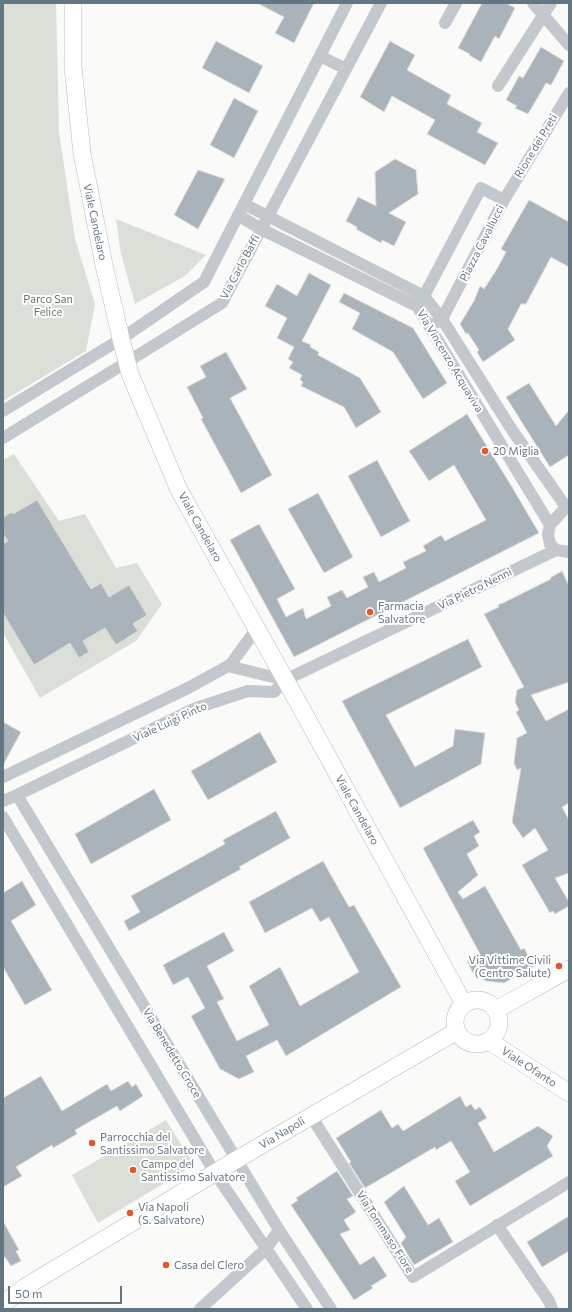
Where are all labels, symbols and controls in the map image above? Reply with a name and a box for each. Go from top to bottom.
street label: Rione dei Preti [512,112,560,180]
street label: Viale Candelaro [80,183,110,261]
street label: Piazza Cavallucci [457,203,507,283]
street label: Via Carlo Baffi [217,232,263,302]
park label: Parco San Felice [23,292,73,318]
street label: Via Vincenzo Acquaviva [414,307,486,415]
place label: 20 Miglia [493,444,539,458]
marker: 20 Miglia [480,446,490,456]
street label: Viale Candelaro [175,490,225,564]
street label: Via Pietro Nenni [436,565,514,613]
place label: Farmacia Salvatore [378,599,425,625]
marker: Farmacia Salvatore [365,607,375,617]
street label: Viale Luigi Pinto [131,699,209,745]
street label: Viale Candelaro [332,773,382,847]
place label: Via Vittime Civili (Centro Salute) [469,953,551,979]
marker: Via Vittime Civili (Centro Salute) [554,961,564,971]
street label: Via Benedetto Croce [140,1006,204,1100]
street label: Viale Ofanto [499,1044,559,1090]
street label: Via Napoli [257,1114,307,1152]
place label: Parrocchia del Santissimo Salvatore [100,1130,204,1156]
marker: Parrocchia del Santissimo Salvatore [87,1138,97,1148]
place label: Campo del Santissimo Salvatore [141,1157,245,1183]
marker: Campo del Santissimo Salvatore [128,1165,138,1175]
street label: Via Tommaso Fiore [353,1188,417,1276]
place label: Via Napoli (S. Salvatore) [138,1200,205,1226]
marker: Via Napoli (S. Salvatore) [125,1208,135,1218]
place label: Casa del Clero [174,1258,244,1272]
marker: Casa del Clero [161,1260,171,1270]
scale bar [10,1278,124,1304]
text: 50 m [15,1286,43,1300]

